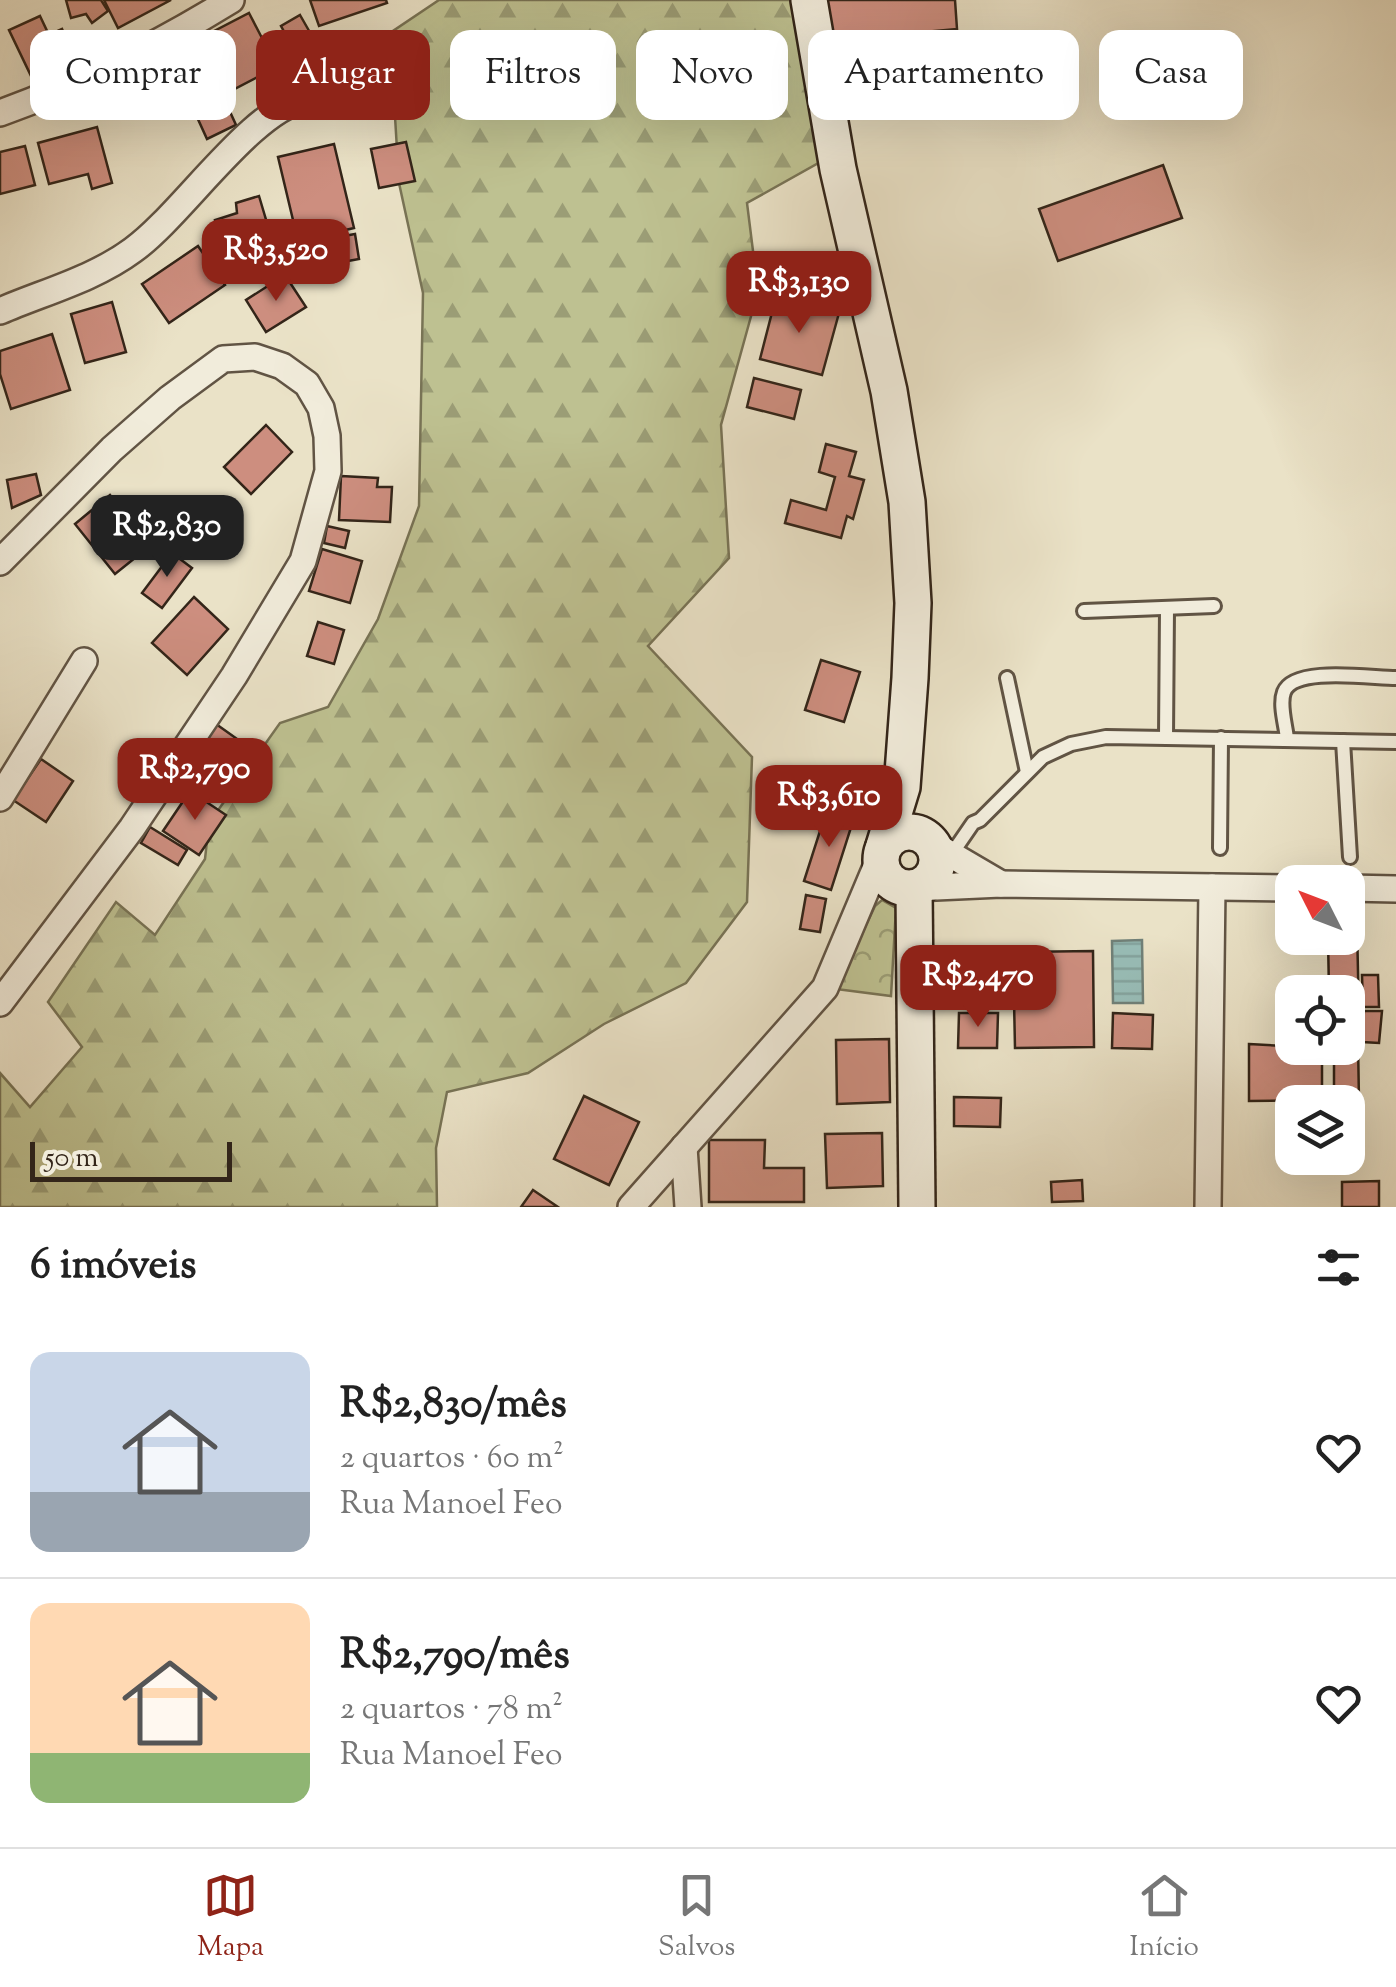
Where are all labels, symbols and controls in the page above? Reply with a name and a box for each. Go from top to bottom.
chip: Comprar [30,30,236,120]
chip: Alugar [256,30,430,120]
chip: Filtros [450,30,616,120]
chip: Novo [636,30,788,120]
chip: Apartamento [808,30,1079,120]
chip: Casa [1099,30,1243,120]
pin: R$3,520 [184,219,368,304]
text: R$3,520 [224,228,328,274]
pin: R$3,130 [707,251,891,336]
text: R$3,130 [748,260,850,306]
pin: R$2,830 [75,495,259,580]
text: R$2,830 [113,504,221,550]
pin: R$2,790 [103,738,287,823]
text: R$2,790 [140,747,250,793]
pin: R$3,610 [737,765,921,850]
text: R$3,610 [777,774,881,820]
north arrow [1275,865,1365,955]
map controls [1275,865,1365,1175]
pin: R$2,470 [886,945,1070,1030]
text: R$2,470 [922,954,1034,1000]
button: locate [1275,975,1365,1065]
button: layers [1275,1085,1365,1175]
scale bar [30,1137,232,1182]
text: 50 m [45,1139,99,1179]
text: 6 imóveis [30,1237,197,1297]
icon: filters [1311,1240,1366,1295]
text: R$2,830/mês [340,1376,567,1436]
icon: home [110,1392,230,1512]
icon: heart [1311,1425,1366,1480]
text: 2 quartos · 60 m² [340,1436,564,1482]
text: Rua Manoel Feo [340,1482,562,1528]
text: R$2,790/mês [340,1627,570,1687]
icon: home [110,1643,230,1763]
icon: heart [1311,1676,1366,1731]
text: 2 quartos · 78 m² [340,1687,563,1733]
text: Rua Manoel Feo [340,1733,562,1779]
tab: Mapa [197,1868,264,1968]
tab: Salvos [658,1868,735,1968]
tab: Início [1130,1868,1199,1968]

